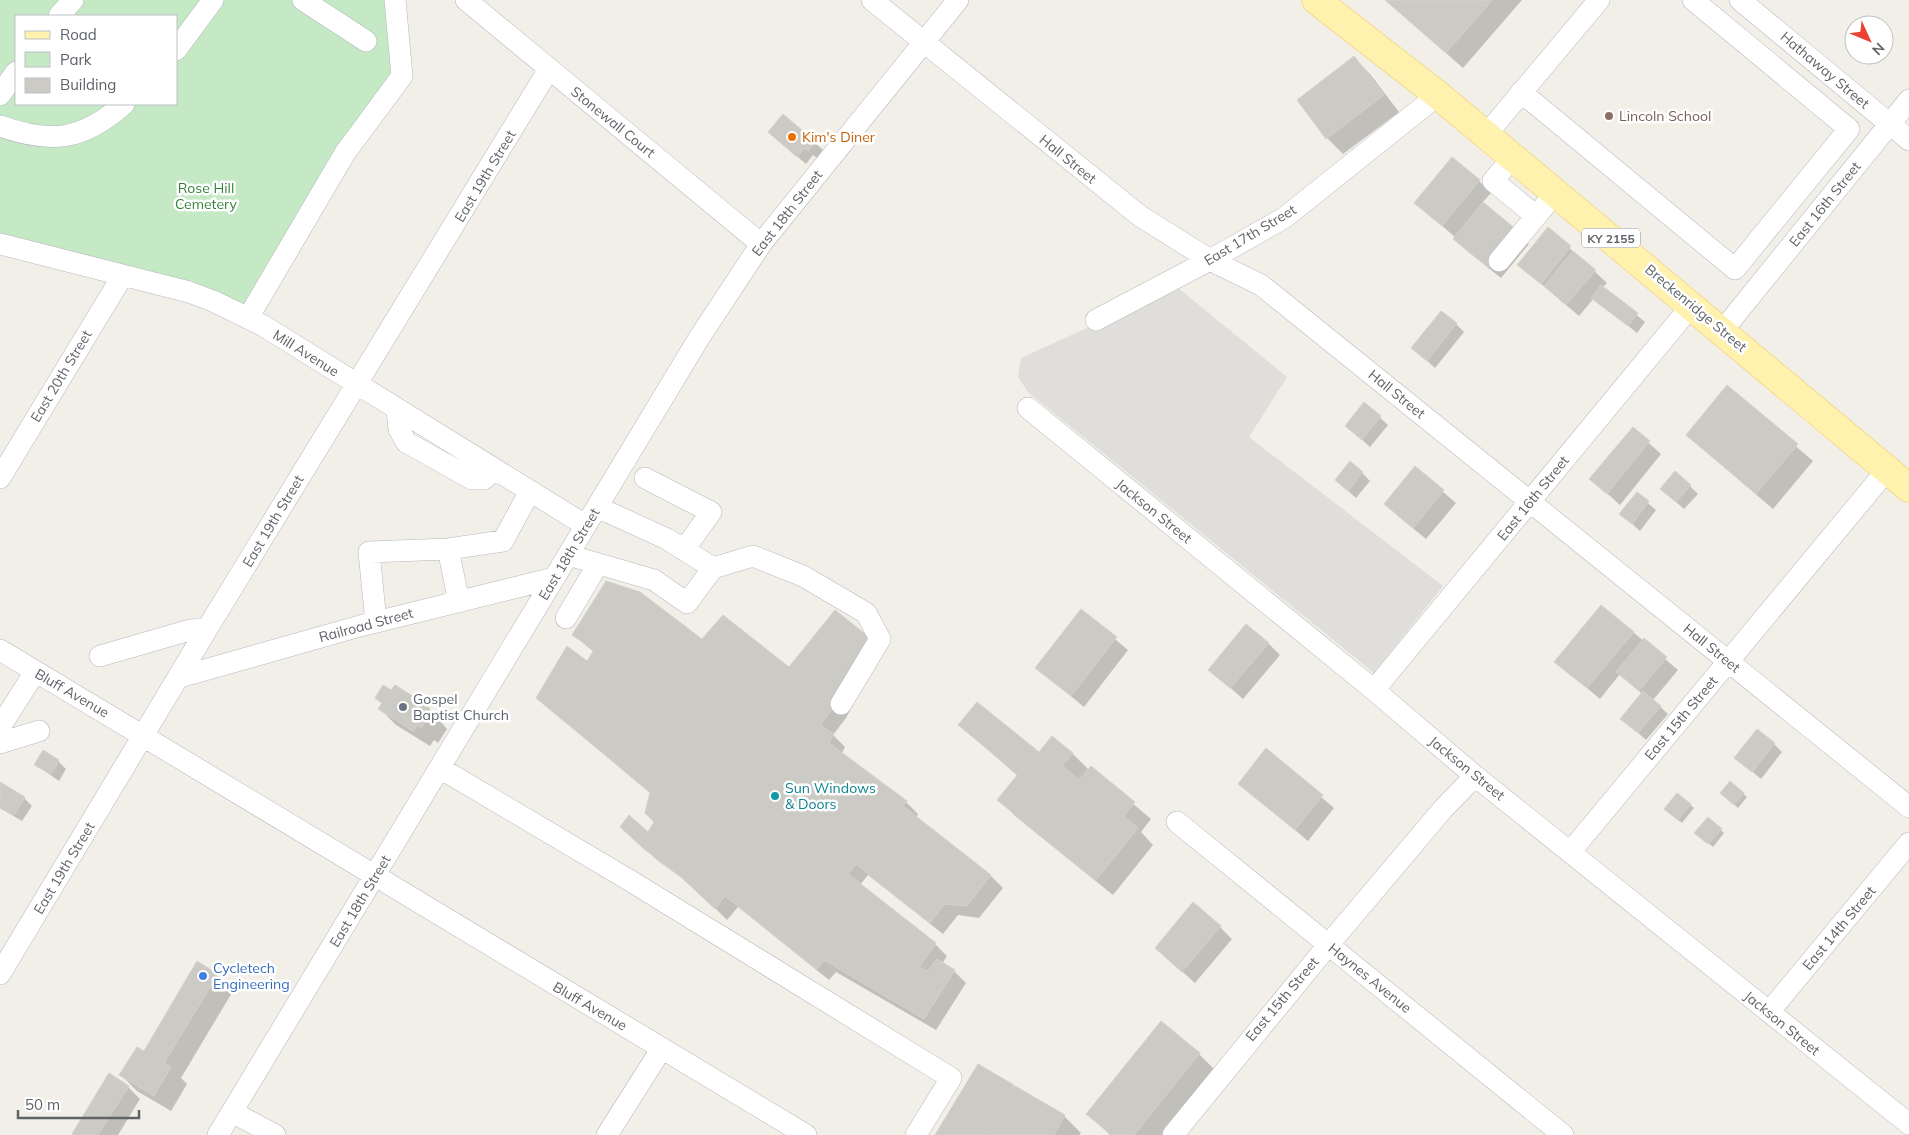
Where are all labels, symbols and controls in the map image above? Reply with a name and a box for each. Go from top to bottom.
legend [15,15,178,105]
north arrow [1844,15,1894,65]
text: Road [60,25,97,44]
street label: Hathaway Street [1777,28,1873,113]
text: N [1868,39,1888,59]
text: Park [60,50,92,69]
text: Building [60,75,116,94]
street label: Stonewall Court [567,82,659,162]
place label: Lincoln School [1619,107,1711,125]
marker: Lincoln School [1603,110,1615,122]
street label: East 19th Street [450,127,520,225]
place label: Kim's Diner [802,128,876,146]
marker: Kim's Diner [786,131,798,143]
street label: Hall Street [1036,131,1100,187]
street label: East 16th Street [1785,158,1865,250]
street label: East 18th Street [748,166,826,260]
park label: Rose Hill Cemetery [175,179,238,213]
street label: East 17th Street [1201,200,1299,270]
road number: KY 2155 [1582,228,1640,248]
street label: Breckenridge Street [1642,260,1751,356]
street label: Mill Avenue [270,326,342,380]
street label: East 20th Street [26,327,96,425]
street label: Hall Street [1365,366,1429,422]
street label: East 16th Street [1493,452,1573,544]
street label: East 19th Street [238,472,308,570]
street label: Jackson Street [1112,475,1196,547]
street label: East 18th Street [534,505,604,603]
street label: Railroad Street [317,604,415,646]
street label: Hall Street [1680,620,1744,676]
street label: Bluff Avenue [32,665,112,721]
street label: East 15th Street [1641,672,1721,764]
place label: Gospel Baptist Church [413,690,509,724]
marker: Gospel Baptist Church [397,701,409,713]
street label: Jackson Street [1425,732,1509,804]
place label: Sun Windows & Doors [785,779,876,813]
marker: Sun Windows & Doors [769,790,781,802]
street label: East 19th Street [29,819,99,917]
street label: East 18th Street [325,852,395,950]
street label: East 14th Street [1799,882,1879,974]
street label: Haynes Avenue [1325,939,1415,1017]
street label: East 15th Street [1242,953,1322,1045]
place label: Cycletech Engineering [213,959,290,993]
marker: Cycletech Engineering [197,970,209,982]
street label: Bluff Avenue [550,978,630,1034]
street label: Jackson Street [1740,987,1824,1059]
scale bar [18,1088,139,1120]
text: 50 m [25,1095,60,1114]

